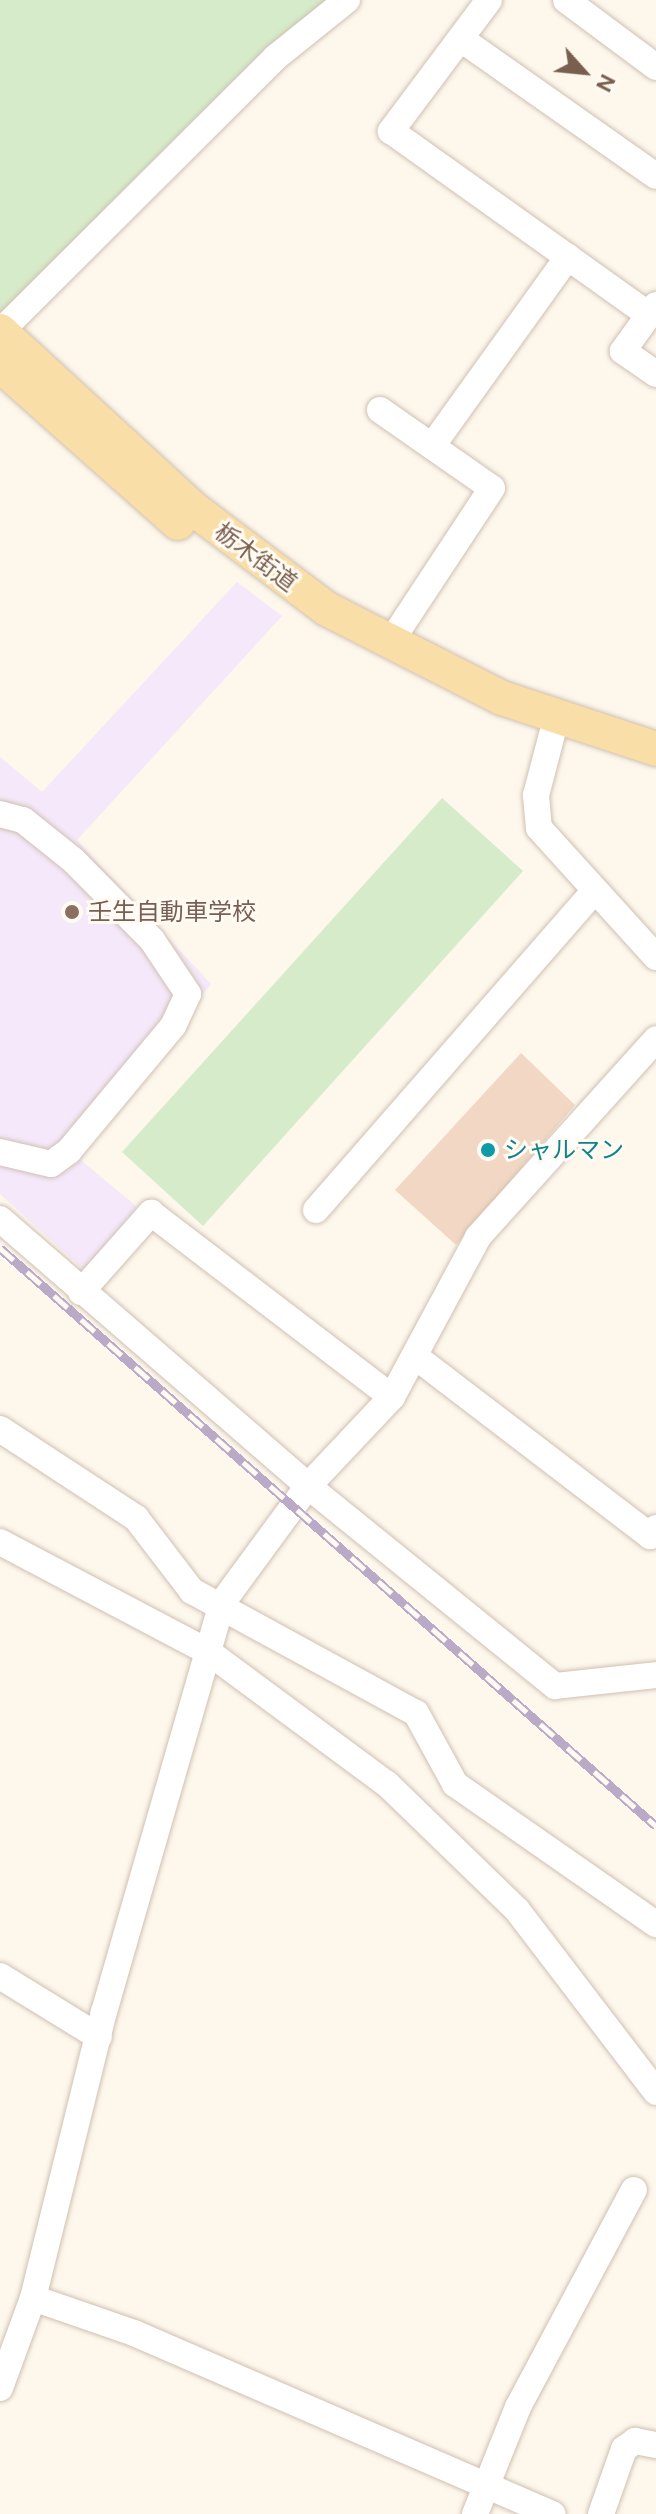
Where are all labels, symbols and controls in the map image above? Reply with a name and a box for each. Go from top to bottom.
north arrow [544,32,624,112]
text: N [589,69,622,97]
street label: 栃木街道 [209,517,303,597]
place label: 壬生自動車学校 [88,898,256,926]
marker: 壬生自動車学校 [63,903,81,921]
place label: シャルマン [504,1136,624,1164]
marker: シャルマン [479,1141,497,1159]

